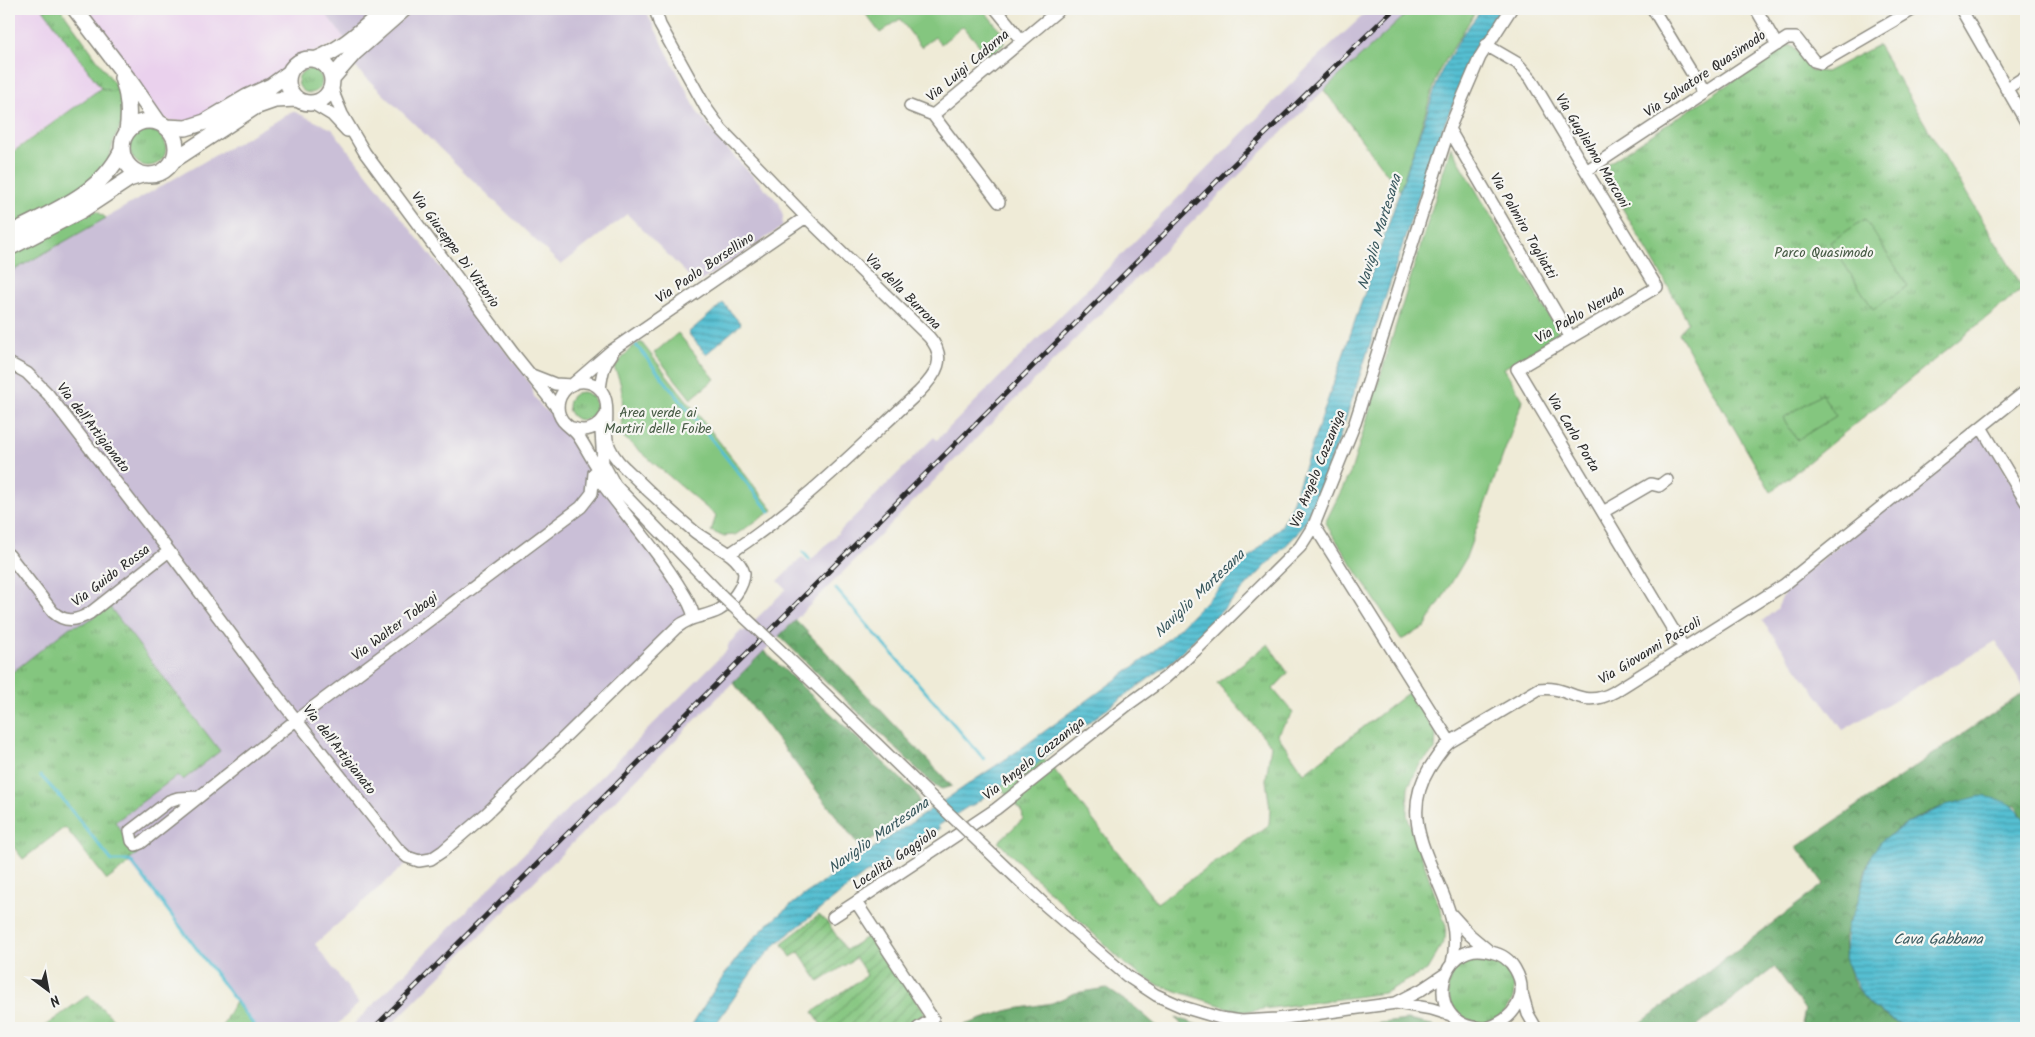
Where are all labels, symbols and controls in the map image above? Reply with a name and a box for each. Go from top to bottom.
street label: Via Luigi Cadorna [921,24,1015,108]
street label: Via Salvatore Quasimodo [1639,25,1771,123]
street label: Via Guglielmo Marconi [1549,90,1635,213]
street label: Via Palmiro Togliatti [1484,169,1563,284]
water label: Naviglio Martesana [1351,171,1409,292]
street label: Via Giuseppe Di Vittorio [405,187,505,313]
street label: Via Paolo Borsellino [651,227,759,309]
park label: Parco Quasimodo [1774,242,1874,264]
street label: Via della Burrona [860,249,946,335]
street label: Via Pablo Neruda [1531,280,1629,350]
street label: Via dell'Artigianato [51,378,135,478]
street label: Via Carlo Porta [1541,389,1605,477]
park label: Area verde ai Martiri delle Foibe [604,402,712,440]
street label: Via Angelo Cazzaniga [1284,407,1352,531]
street label: Via Guido Rossa [67,539,155,613]
water label: Naviglio Martesana [1149,543,1252,644]
street label: Via Walter Tobagi [347,587,444,667]
street label: Via Giovanni Pascoli [1594,611,1706,691]
street label: Via dell'Artigianato [297,700,381,800]
street label: Via Angelo Cazzaniga [978,712,1090,806]
water label: Naviglio Martesana [823,791,935,880]
street label: Località Gaggiolo [848,822,942,896]
water label: Cava Gabbana [1893,928,1984,952]
north arrow [22,964,72,1014]
text: N [45,989,64,1012]

